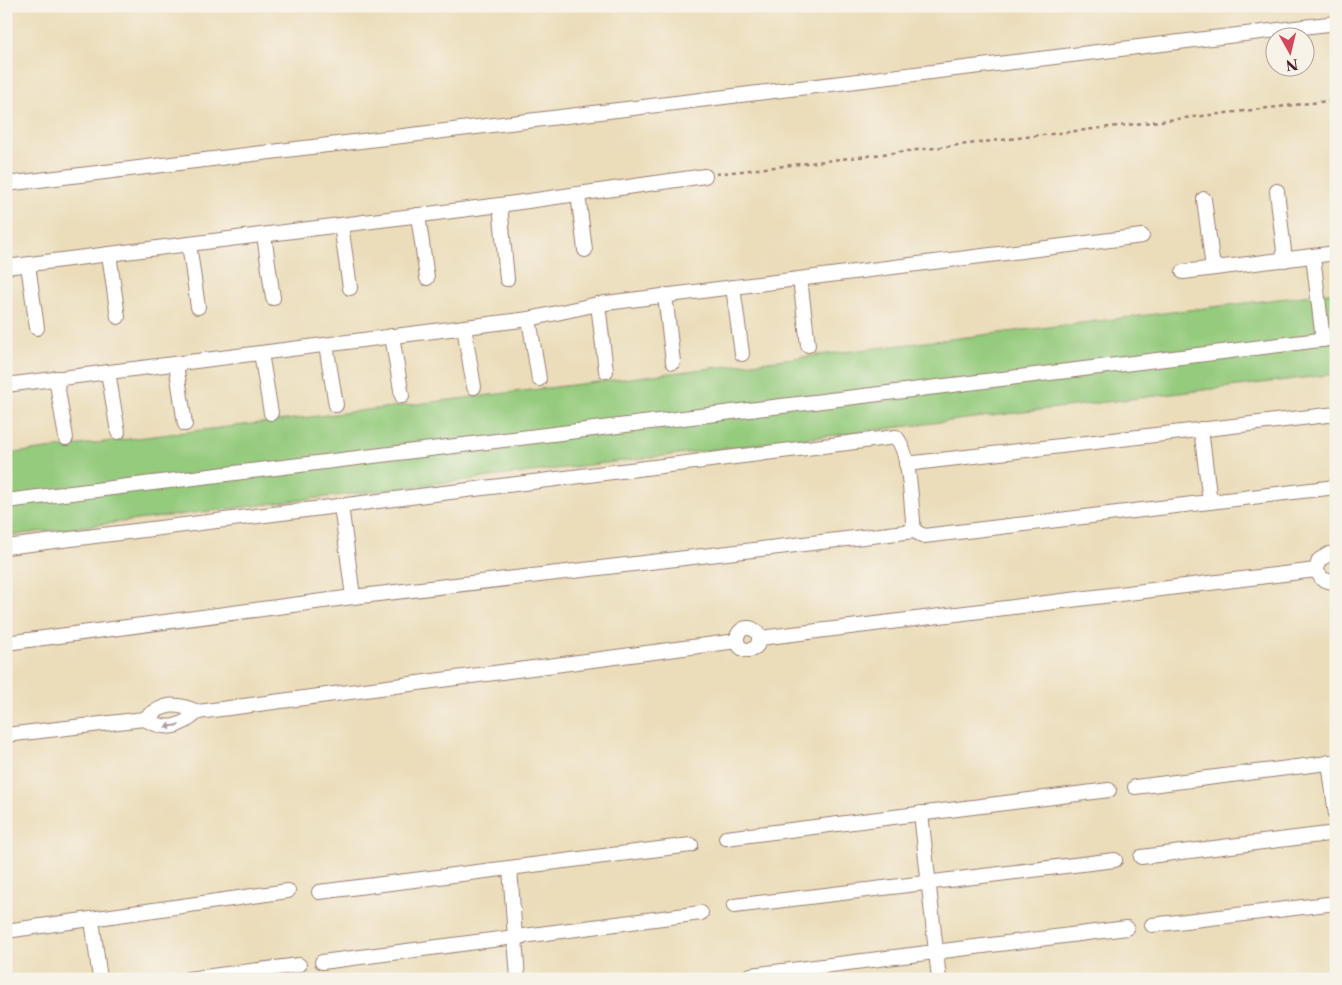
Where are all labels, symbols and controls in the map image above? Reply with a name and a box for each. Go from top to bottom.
north arrow [1264,28,1314,78]
text: N [1285,55,1299,75]
one-way arrow [164,723,180,731]

